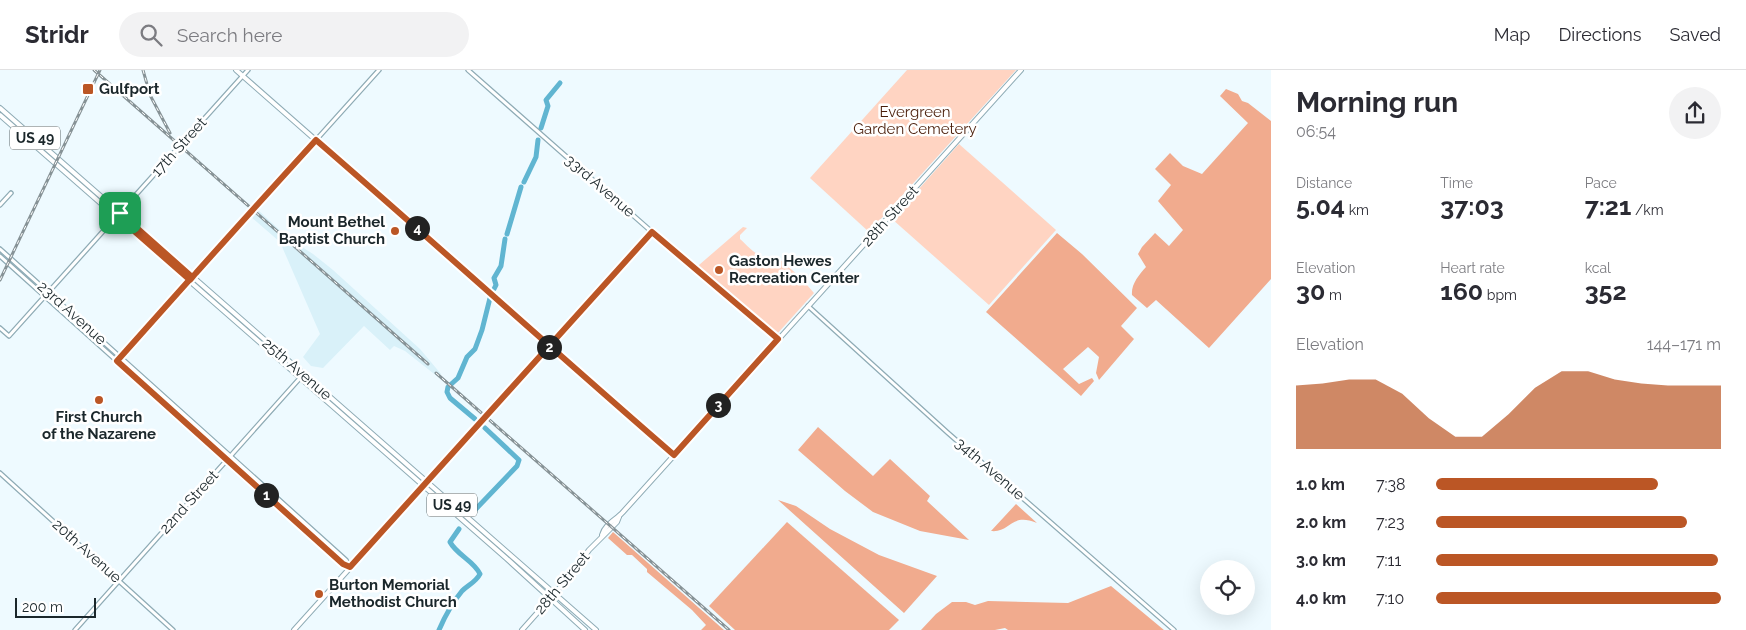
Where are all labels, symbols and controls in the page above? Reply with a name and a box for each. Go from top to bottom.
search box [119,12,469,57]
text: Stridr [25,20,89,49]
icon: search [137,21,165,49]
text: Search here [177,24,282,46]
text: Map [1494,24,1530,45]
text: Directions [1558,24,1642,45]
text: Saved [1670,24,1721,45]
place label: Gulfport [99,80,160,98]
marker: Gulfport [81,82,95,96]
text: Morning run [1296,86,1458,119]
button: share [1669,87,1721,139]
park label: Evergreen Garden Cemetery [853,103,977,138]
street label: 17th Street [148,114,210,180]
text: 06:54 [1296,122,1336,141]
road number: US 49 [10,126,60,150]
street label: 33rd Avenue [561,151,639,221]
text: Distance [1296,175,1352,191]
text: Time [1440,175,1473,191]
text: Pace [1585,175,1617,191]
street label: 28th Street [858,182,922,250]
text: 5.04 [1296,191,1345,221]
text: 37:03 [1440,191,1504,221]
text: 7:21 [1585,191,1631,221]
pin [99,192,141,234]
icon: arrive [106,199,134,227]
text: km [1345,202,1369,218]
text: /km [1631,202,1664,218]
place label: Mount Bethel Baptist Church [279,213,385,248]
pin: 4 [404,216,430,240]
text: 4 [414,220,422,236]
marker: Mount Bethel Baptist Church [389,225,401,237]
place label: Gaston Hewes Recreation Center [729,252,860,287]
text: Elevation [1296,260,1355,276]
text: Heart rate [1440,260,1505,276]
text: kcal [1585,260,1611,276]
marker: Gaston Hewes Recreation Center [713,264,725,276]
text: 30 [1296,276,1325,306]
text: 160 [1440,276,1483,306]
text: 352 [1585,276,1627,306]
street label: 23rd Avenue [34,277,110,349]
text: m [1325,287,1342,303]
text: bpm [1483,287,1517,303]
street label: 25th Avenue [259,334,335,404]
pin: 2 [536,334,562,360]
text: Elevation [1296,335,1364,354]
text: 144–171 m [1647,335,1721,354]
text: 2 [546,339,553,355]
pin: 3 [706,392,730,418]
marker: First Church of the Nazarene [93,394,105,406]
text: 3 [715,397,722,413]
place label: First Church of the Nazarene [42,408,156,443]
street label: 34th Avenue [952,434,1028,504]
street label: 22nd Street [156,467,222,537]
text: 1.0 km [1296,475,1345,494]
text: 7:38 [1376,475,1406,494]
pin: 1 [254,482,278,508]
text: 1 [263,487,270,503]
road number: US 49 [427,494,477,516]
text: 2.0 km [1296,513,1346,532]
text: 7:23 [1376,513,1404,532]
street label: 20th Avenue [49,515,125,587]
street label: 28th Street [531,548,593,618]
text: 3.0 km [1296,551,1346,570]
text: 7:11 [1376,551,1401,570]
map controls [1200,560,1255,615]
button: locate [1200,560,1255,615]
place label: Burton Memorial Methodist Church [329,576,457,611]
marker: Burton Memorial Methodist Church [313,588,325,600]
text: 4.0 km [1296,589,1346,608]
text: 7:10 [1376,589,1404,608]
scale bar [15,595,96,618]
text: 200 m [22,599,63,615]

